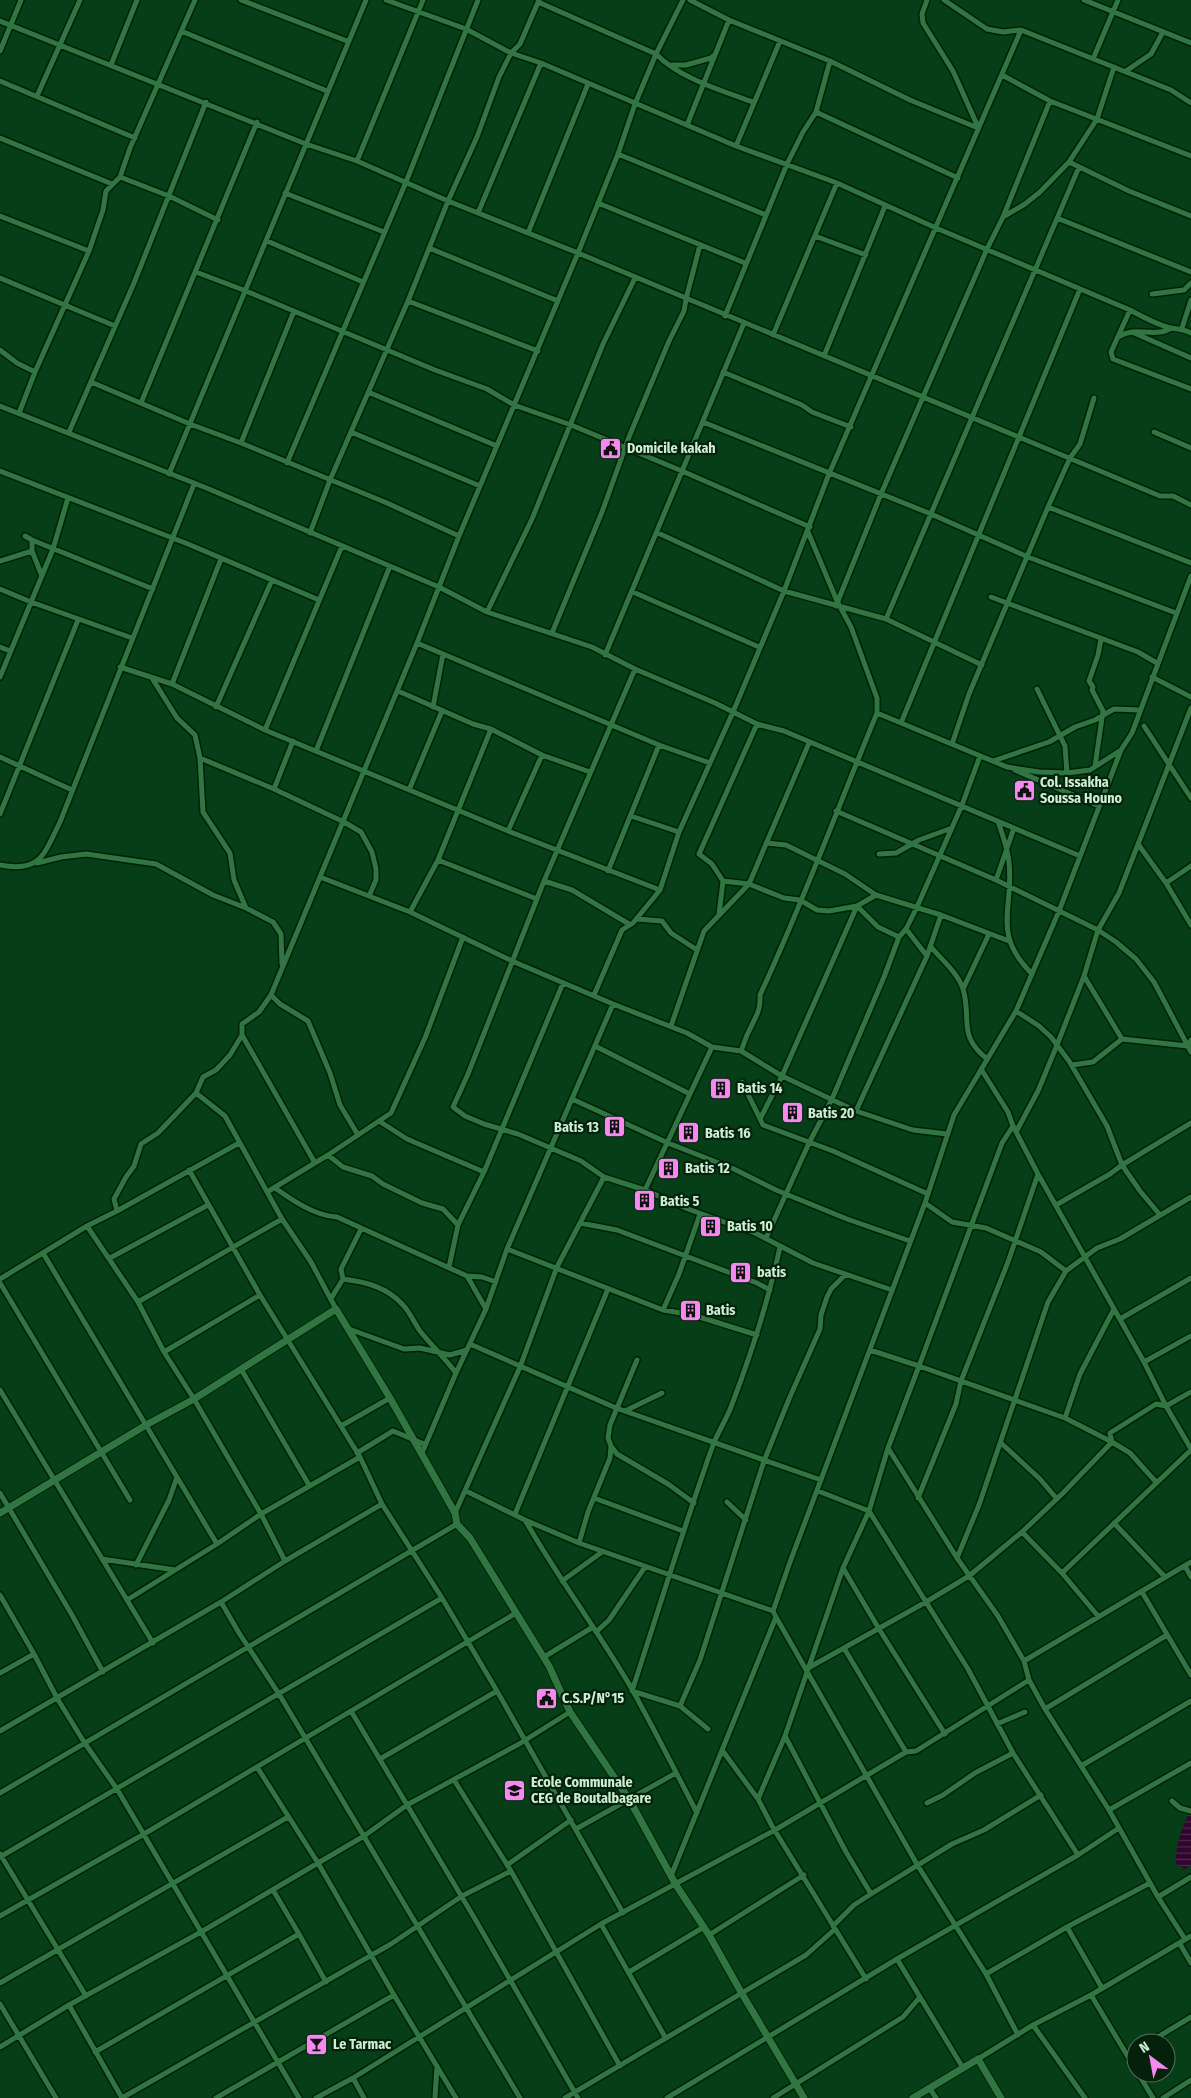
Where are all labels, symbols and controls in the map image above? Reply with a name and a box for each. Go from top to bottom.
public building icon: Domicile kakah [599,436,623,460]
place label: Domicile kakah [627,440,716,457]
place label: Col. Issakha Soussa Houno [1040,774,1122,807]
public building icon: Col. Issakha Soussa Houno [1012,778,1036,802]
building icon: Batis 14 [709,1076,733,1100]
place label: Batis 14 [737,1080,783,1097]
building icon: Batis 20 [780,1101,804,1125]
place label: Batis 20 [808,1105,855,1122]
building icon: Batis 13 [603,1115,627,1139]
place label: Batis 13 [554,1119,599,1136]
building icon: Batis 16 [677,1121,701,1145]
place label: Batis 16 [705,1125,751,1142]
building icon: Batis 12 [657,1156,681,1180]
place label: Batis 12 [685,1160,730,1177]
building icon: Batis 5 [632,1189,656,1213]
place label: Batis 5 [660,1193,699,1210]
building icon: Batis 10 [699,1214,723,1238]
place label: Batis 10 [727,1218,773,1235]
building icon: batis [729,1260,753,1284]
place label: batis [757,1264,786,1281]
building icon: Batis [678,1298,702,1322]
place label: Batis [706,1302,735,1319]
public building icon: C.S.P/N°15 [534,1686,558,1710]
place label: C.S.P/N°15 [562,1690,624,1707]
place label: Ecole Communale CEG de Boutalbagare [531,1774,651,1807]
school or university icon: Ecole Communale CEG de Boutalbagare [503,1778,527,1802]
bar icon: Le Tarmac [305,2032,329,2056]
north arrow [1126,2033,1176,2083]
place label: Le Tarmac [333,2036,392,2053]
text: N [1136,2038,1152,2057]

